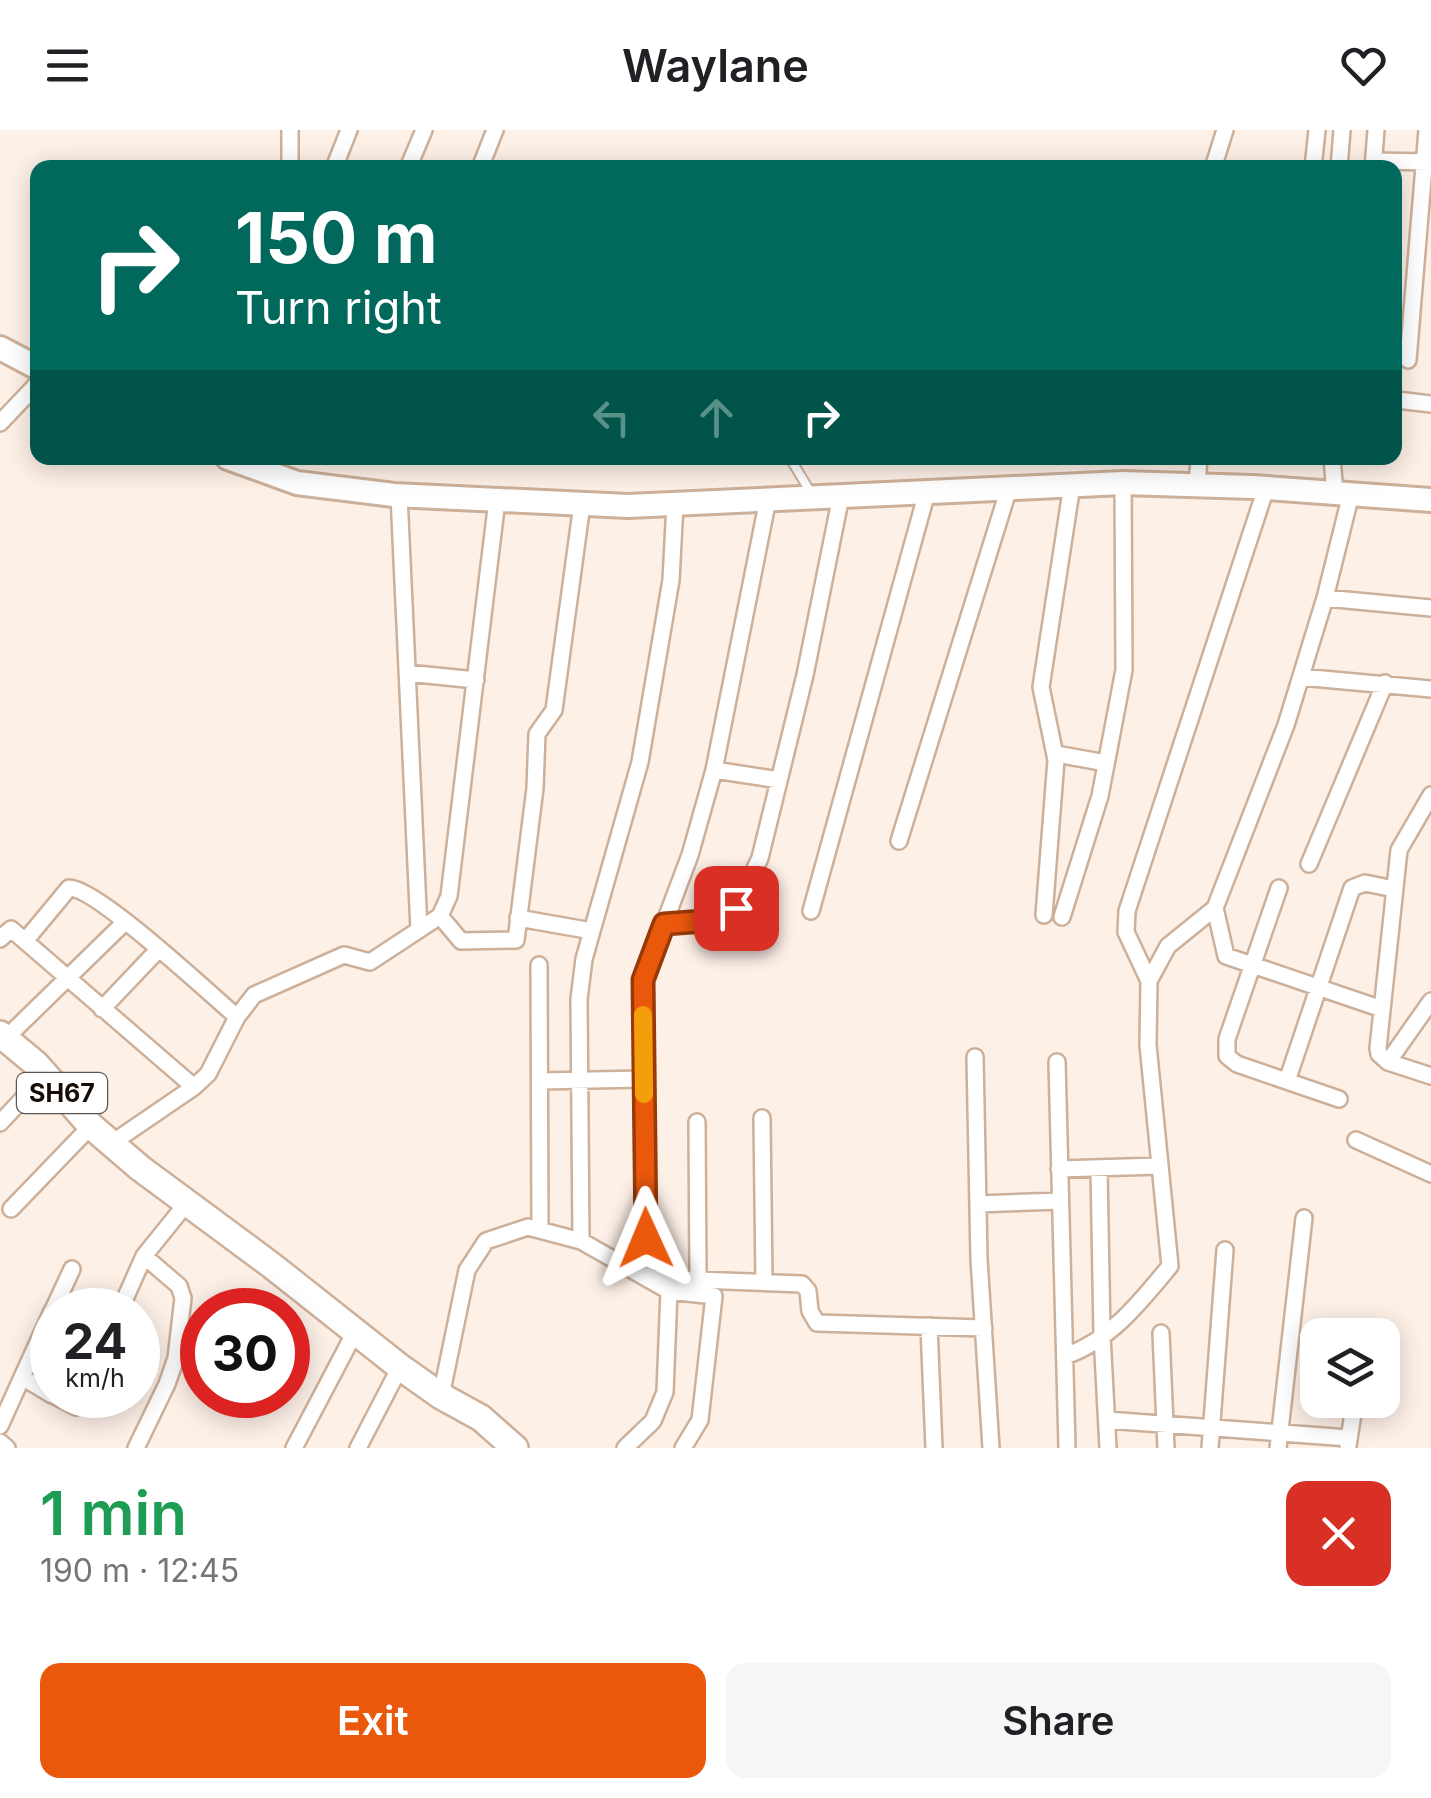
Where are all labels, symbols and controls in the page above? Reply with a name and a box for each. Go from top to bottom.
icon: menu [40,38,95,93]
text: Waylane [622,38,809,93]
icon: heart [1336,38,1391,93]
text: 150 m [235,195,438,280]
icon: right [70,200,200,330]
text: Turn right [235,280,442,335]
icon: left [584,390,639,445]
icon: ahead [689,390,744,445]
icon: right [794,390,849,445]
pin [694,866,779,951]
icon: arrive [709,881,764,936]
road number: SH67 [17,1073,107,1113]
position arrow [594,1186,698,1290]
speed limit sign: 30 [180,1288,310,1418]
text: 24 [63,1311,127,1371]
map controls [1300,1318,1400,1418]
button: layers [1300,1318,1400,1418]
text: km/h [65,1363,125,1393]
text: 1 min [40,1477,187,1549]
button: close [1286,1481,1391,1586]
text: 190 m · 12:45 [40,1551,239,1590]
button: Exit [40,1663,706,1778]
button: Share [726,1663,1391,1778]

